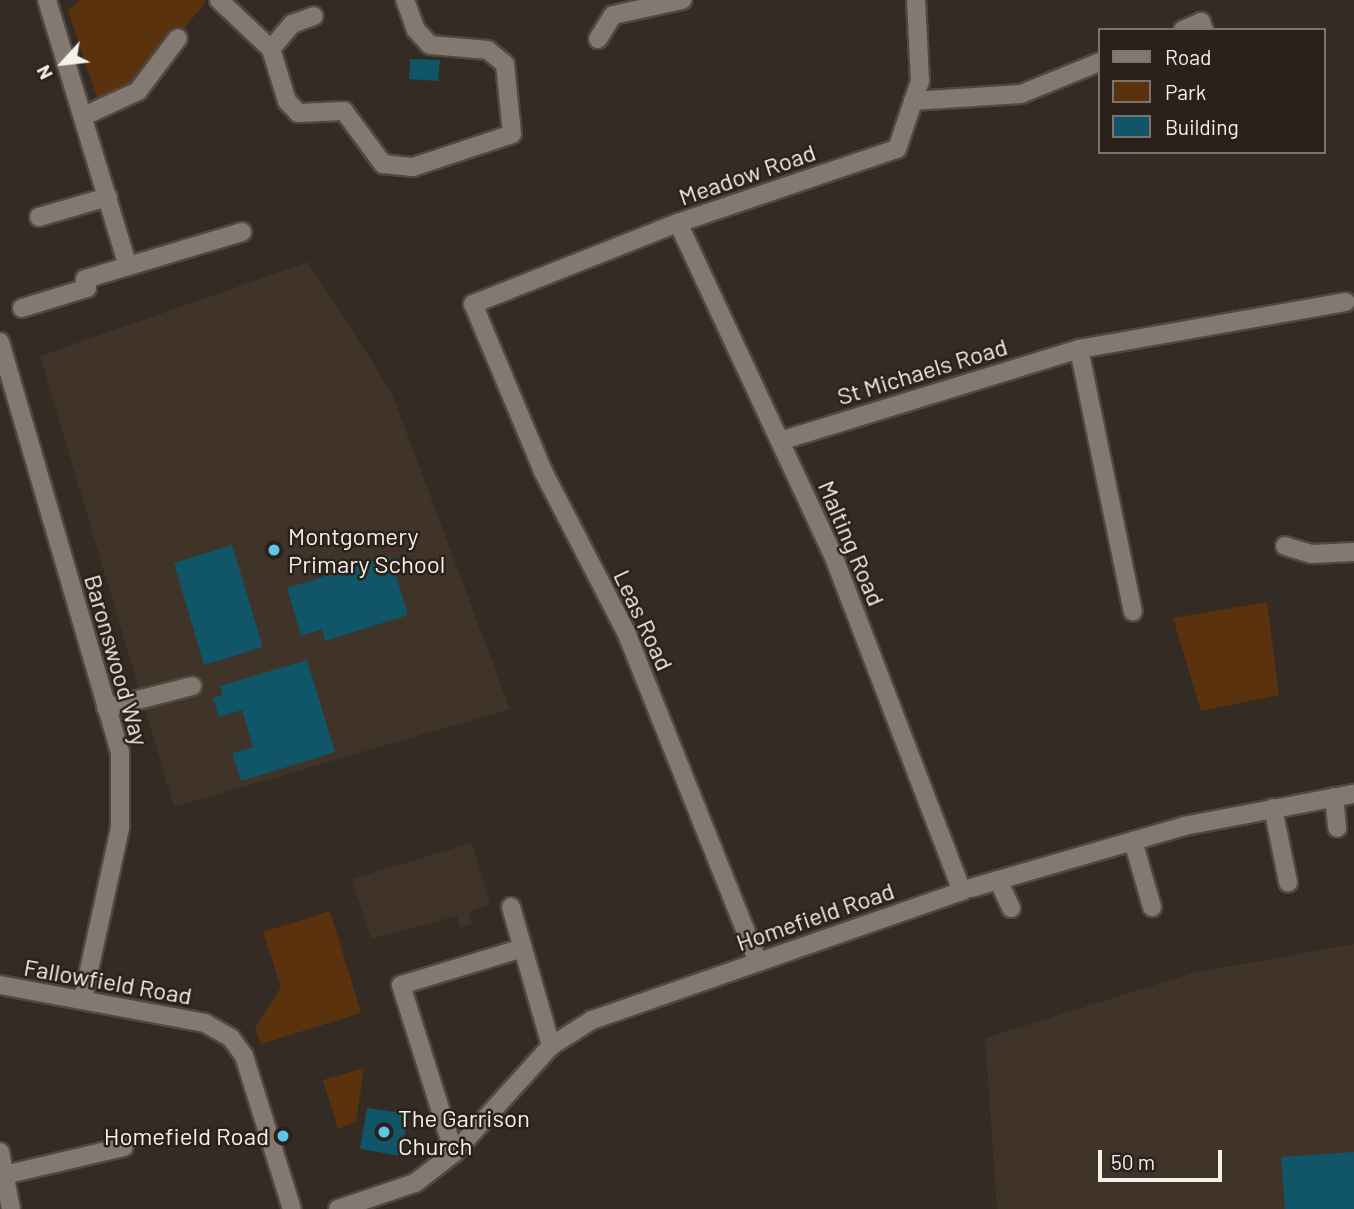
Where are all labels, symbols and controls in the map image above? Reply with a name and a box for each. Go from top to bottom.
north arrow [28,28,98,98]
legend [1098,28,1326,154]
text: Road [1165,44,1211,69]
text: N [31,62,57,84]
text: Park [1165,79,1206,104]
text: Building [1165,114,1239,139]
street label: Meadow Road [675,137,819,211]
street label: St Michaels Road [834,331,1010,411]
street label: Malting Road [813,476,891,610]
place label: Montgomery Primary School [288,522,445,578]
marker: Montgomery Primary School [266,542,282,558]
street label: Leas Road [608,565,680,675]
street label: Baronswood Way [79,571,155,749]
street label: Homefield Road [732,875,898,957]
street label: Fallowfield Road [22,952,194,1010]
place label: The Garrison Church [398,1104,530,1160]
place label: Homefield Road [104,1122,269,1150]
marker: The Garrison Church [376,1124,392,1140]
marker: Homefield Road [275,1128,291,1144]
scale bar [1102,1136,1226,1180]
text: 50 m [1111,1149,1155,1174]

